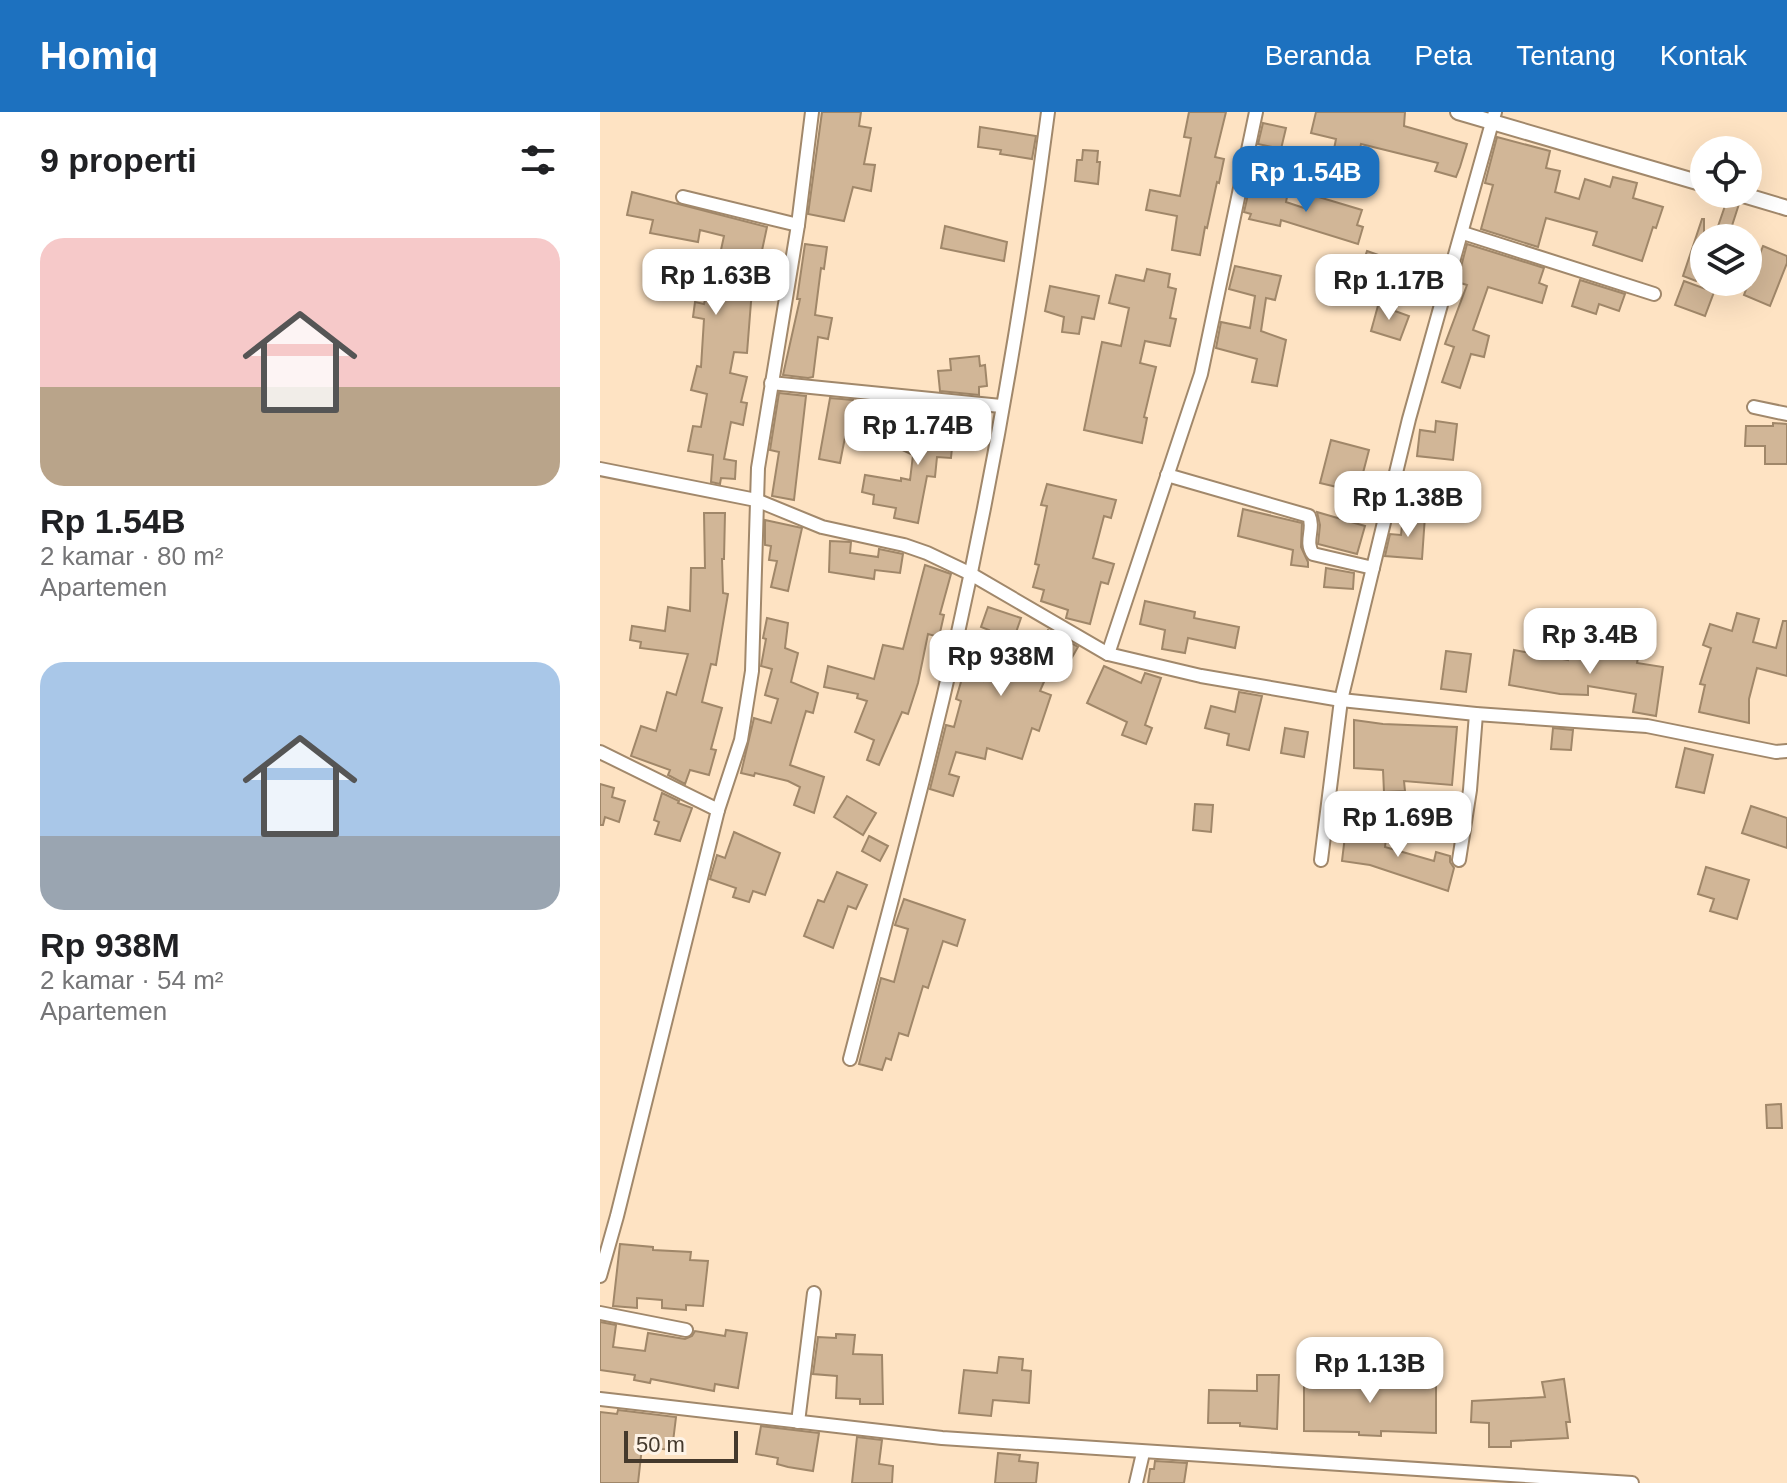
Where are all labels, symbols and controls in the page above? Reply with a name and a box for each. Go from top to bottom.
text: Homiq [40,35,158,77]
text: Beranda [1265,40,1371,71]
text: Peta [1415,40,1472,71]
text: Tentang [1516,40,1616,71]
text: Kontak [1660,40,1747,71]
map controls [1690,136,1762,296]
button: locate [1690,136,1762,208]
icon: filters [516,138,560,182]
text: 9 properti [40,141,197,179]
pin: Rp 1.54B [1223,146,1389,214]
text: Rp 1.54B [1250,157,1362,187]
button: layers [1690,224,1762,296]
pin: Rp 1.63B [633,249,799,317]
pin: Rp 1.17B [1306,254,1472,322]
text: Rp 1.63B [660,260,772,290]
text: Rp 1.17B [1333,265,1445,295]
icon: home [228,290,372,434]
pin: Rp 1.74B [835,399,1001,467]
text: Rp 1.74B [862,410,974,440]
pin: Rp 1.38B [1325,471,1491,539]
text: Rp 1.38B [1352,482,1464,512]
text: Rp 1.54B [40,502,186,540]
text: 2 kamar · 80 m² [40,541,224,571]
text: Apartemen [40,572,167,602]
pin: Rp 3.4B [1516,608,1664,676]
text: Rp 3.4B [1542,619,1638,649]
pin: Rp 938M [927,630,1075,698]
text: Rp 938M [948,641,1054,671]
icon: home [228,714,372,858]
pin: Rp 1.69B [1315,791,1481,859]
text: Rp 1.69B [1342,802,1454,832]
text: Rp 938M [40,926,180,964]
text: 2 kamar · 54 m² [40,965,224,995]
text: Apartemen [40,996,167,1026]
pin: Rp 1.13B [1287,1337,1453,1405]
text: Rp 1.13B [1314,1348,1426,1378]
scale bar [624,1427,738,1463]
text: 50 m [636,1432,685,1457]

